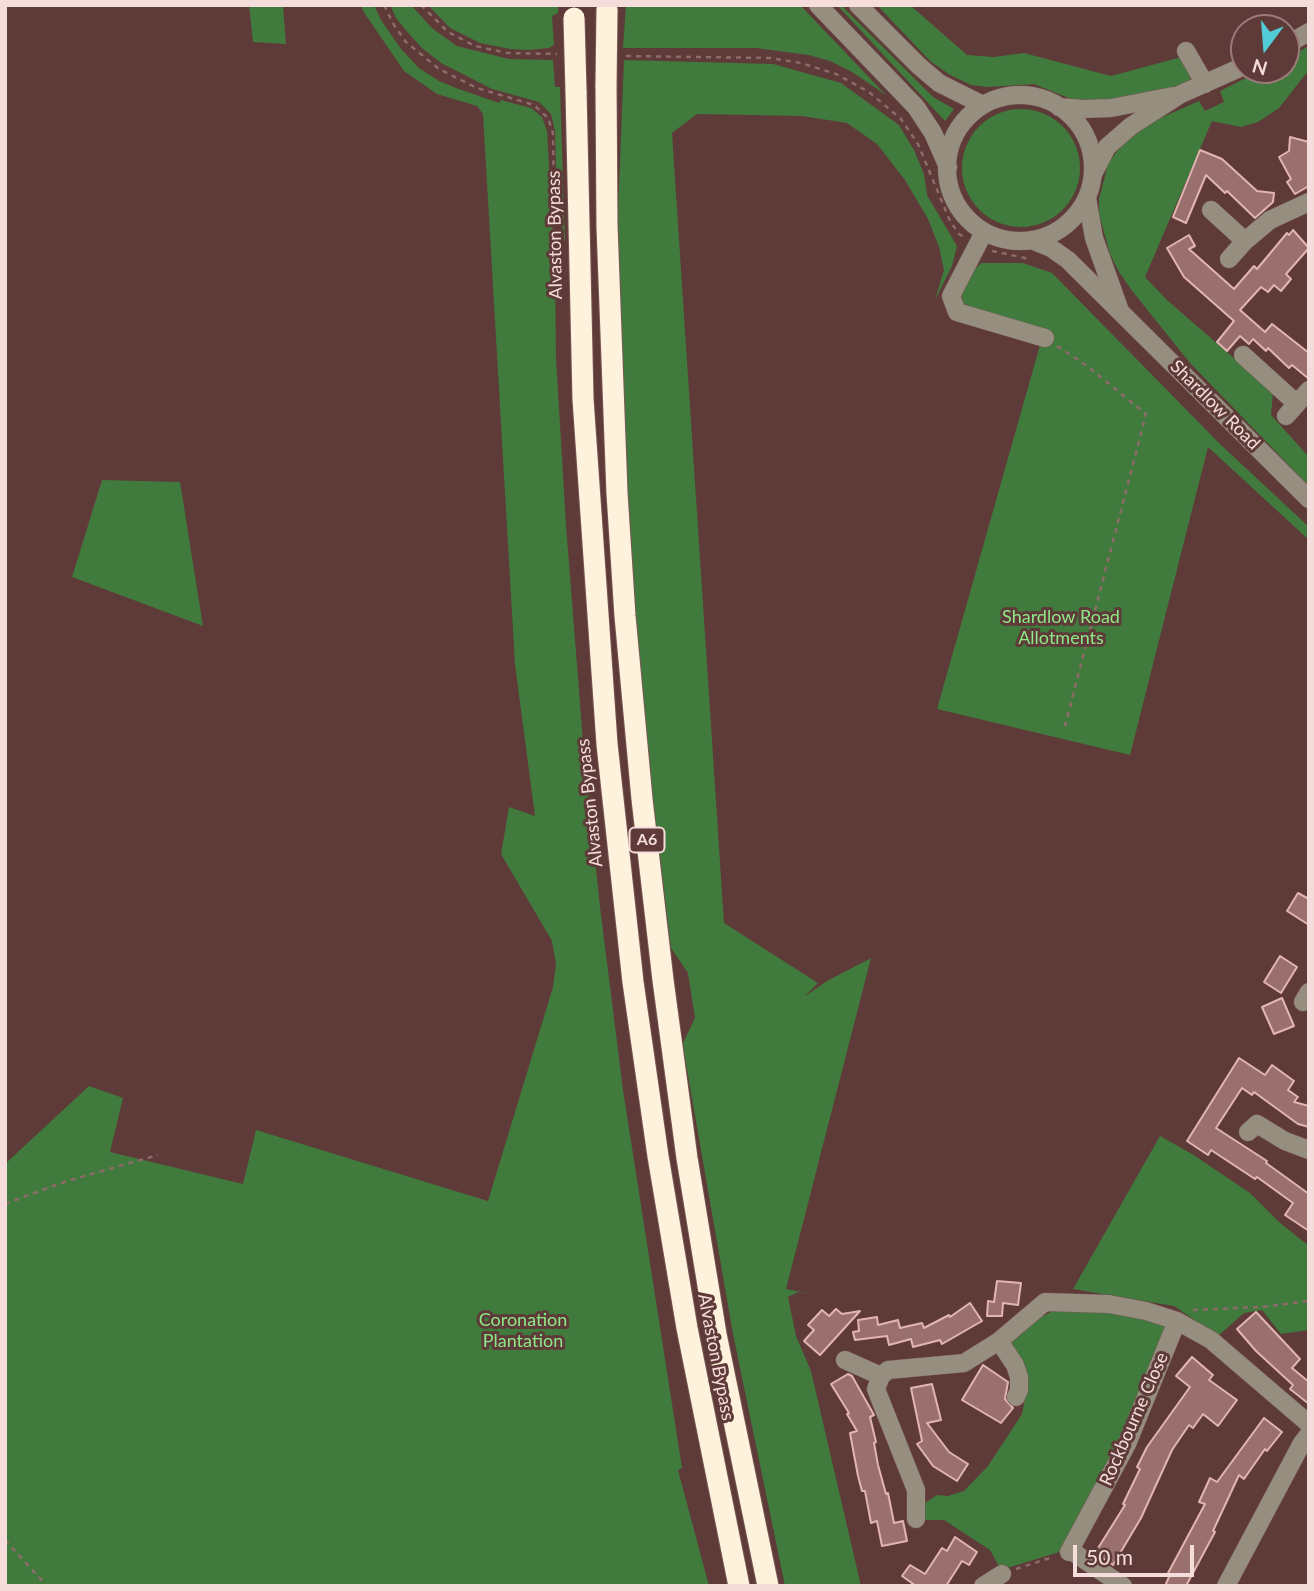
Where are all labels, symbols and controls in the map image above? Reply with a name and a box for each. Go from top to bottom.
north arrow [1230,14,1300,84]
text: N [1249,55,1270,81]
street label: Alvaston Bypass [543,170,567,300]
street label: Shardlow Road [1166,356,1264,454]
park label: Shardlow Road Allotments [1002,606,1120,648]
street label: Alvaston Bypass [573,738,607,868]
road number: A6 [630,828,664,852]
street label: Alvaston Bypass [693,1292,739,1422]
park label: Coronation Plantation [479,1309,567,1352]
street label: Rockbourne Close [1095,1349,1173,1489]
scale bar [1076,1532,1197,1576]
text: 50 m [1086,1544,1133,1569]

